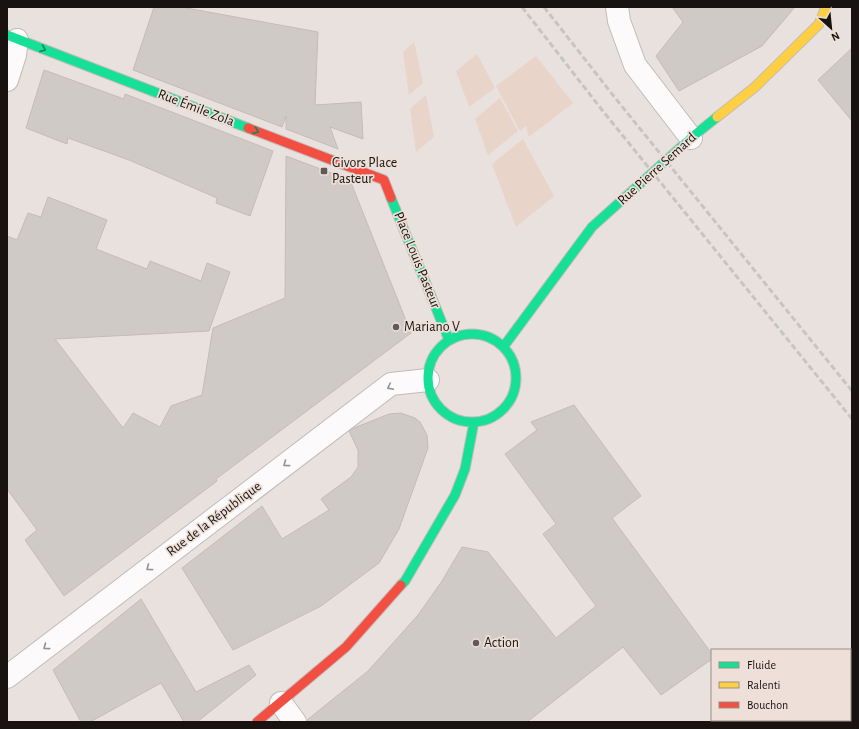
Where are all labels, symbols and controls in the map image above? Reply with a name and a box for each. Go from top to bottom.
north arrow [811,8,851,48]
text: N [829,30,841,43]
one-way arrow [40,45,47,53]
street label: Rue Émile Zola [156,84,238,129]
one-way arrow [253,126,260,134]
street label: Rue Pierre Semard [615,130,699,208]
place label: Givors Place Pasteur [332,156,397,186]
marker: Givors Place Pasteur [319,166,329,176]
street label: Place Louis Pasteur [391,210,443,311]
place label: Mariano V [404,320,460,334]
marker: Mariano V [391,322,401,332]
one-way arrow [387,382,394,390]
one-way arrow [283,460,290,467]
street label: Rue de la République [164,479,264,559]
one-way arrow [146,564,153,571]
place label: Action [484,636,519,650]
marker: Action [471,638,481,648]
one-way arrow [43,642,50,649]
legend [711,649,851,721]
text: Fluide [747,659,776,671]
text: Ralenti [747,679,780,691]
text: Bouchon [747,699,788,711]

